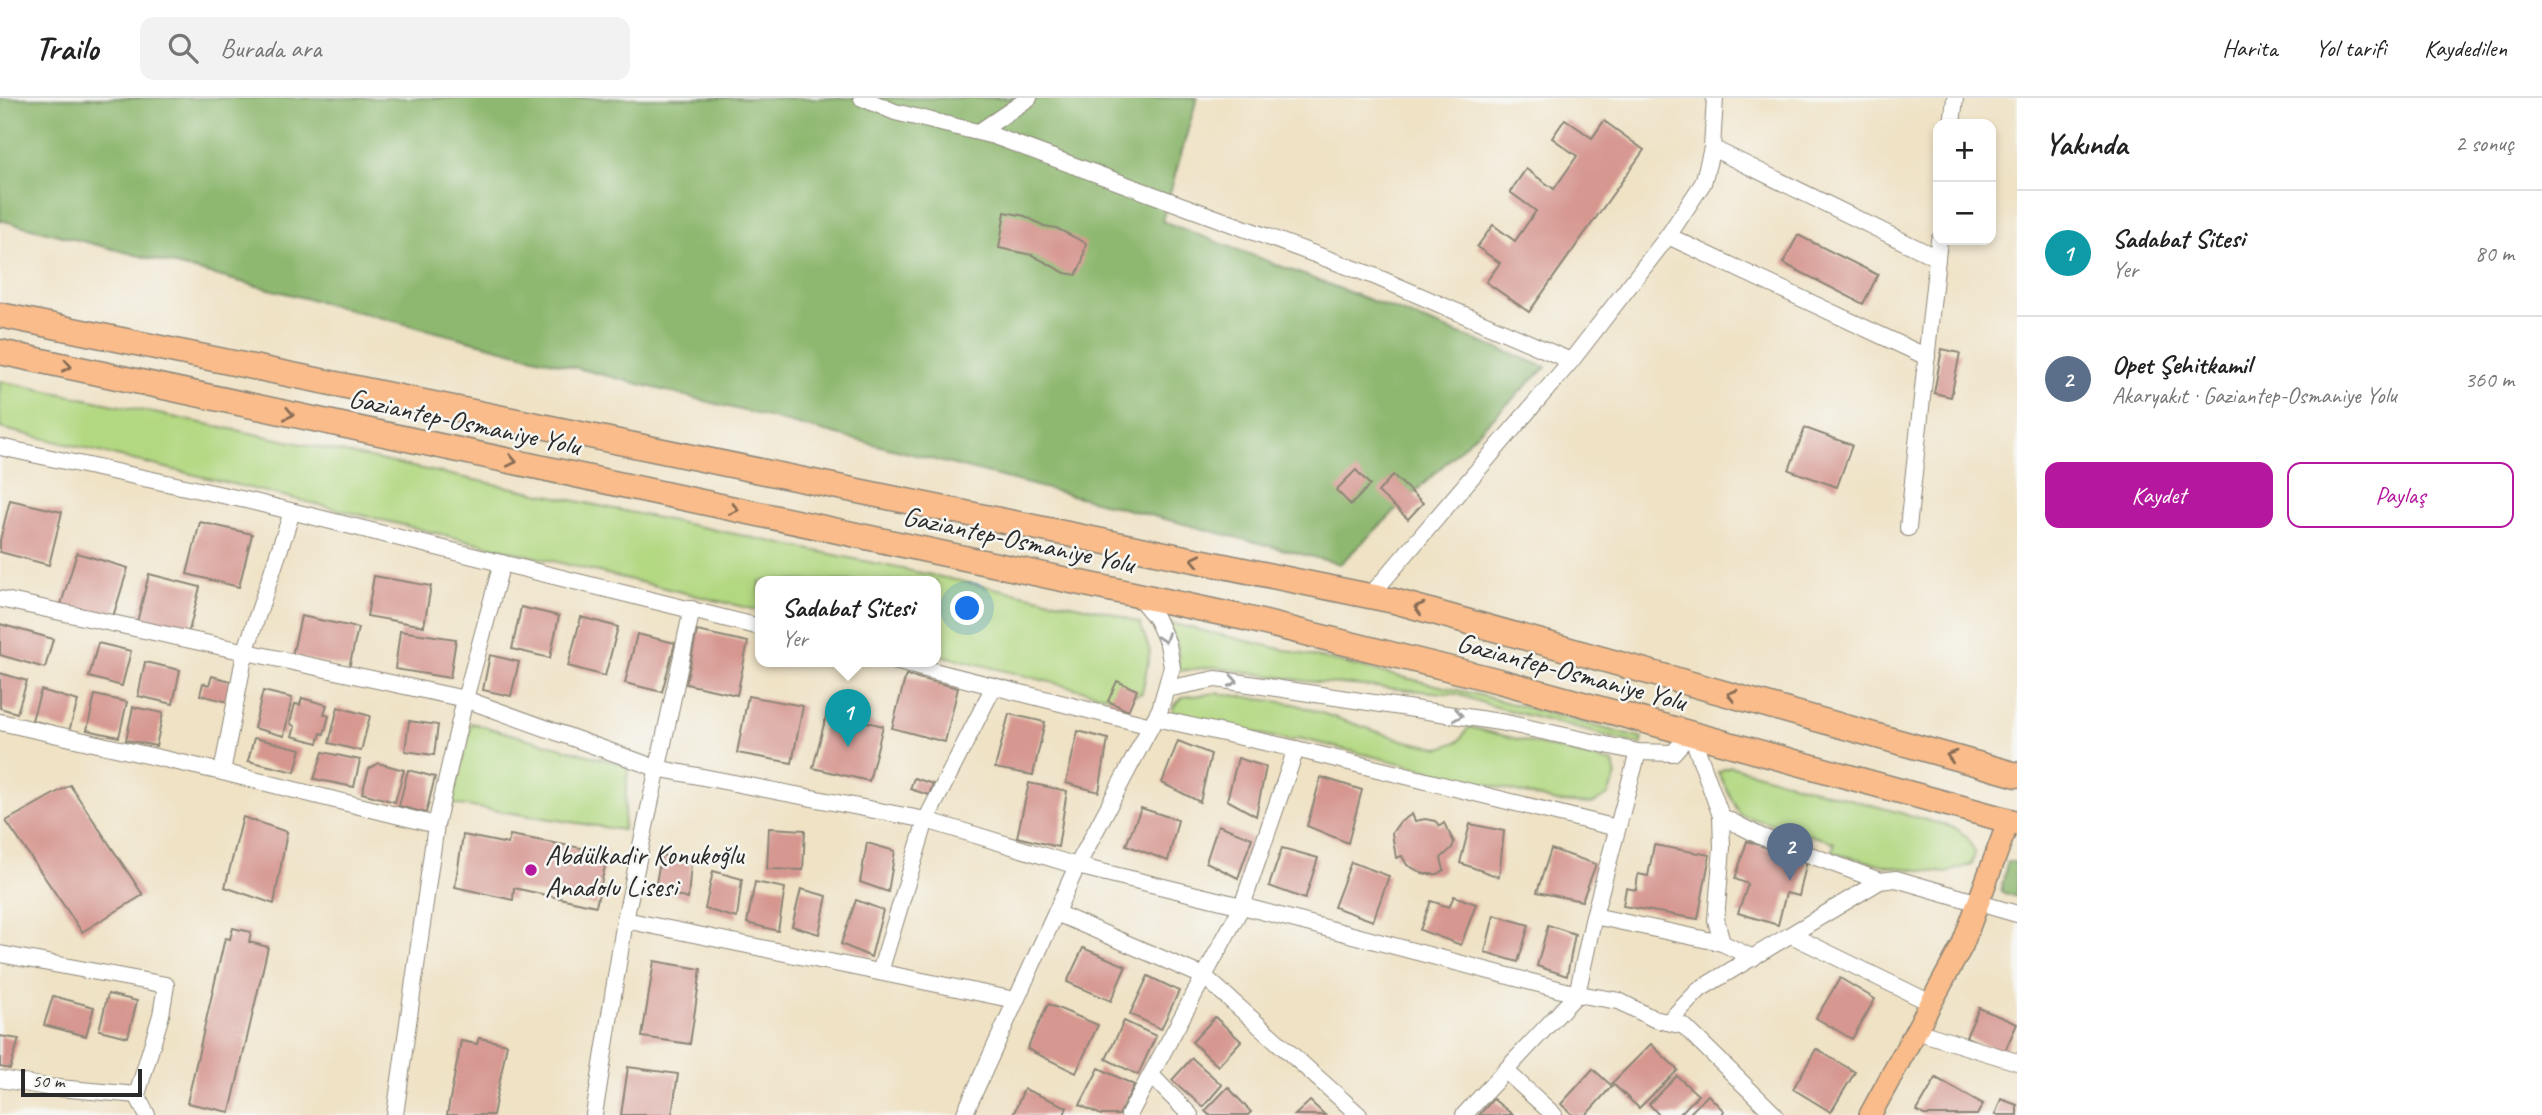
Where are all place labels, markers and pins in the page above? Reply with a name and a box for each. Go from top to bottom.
pin: 1 [825,689,871,747]
pin: 2 [1767,823,1813,881]
place label: Abdülkadir Konukoğlu Anadolu Lisesi [545,837,745,904]
marker: Abdülkadir Konukoğlu Anadolu Lisesi [523,862,539,878]

